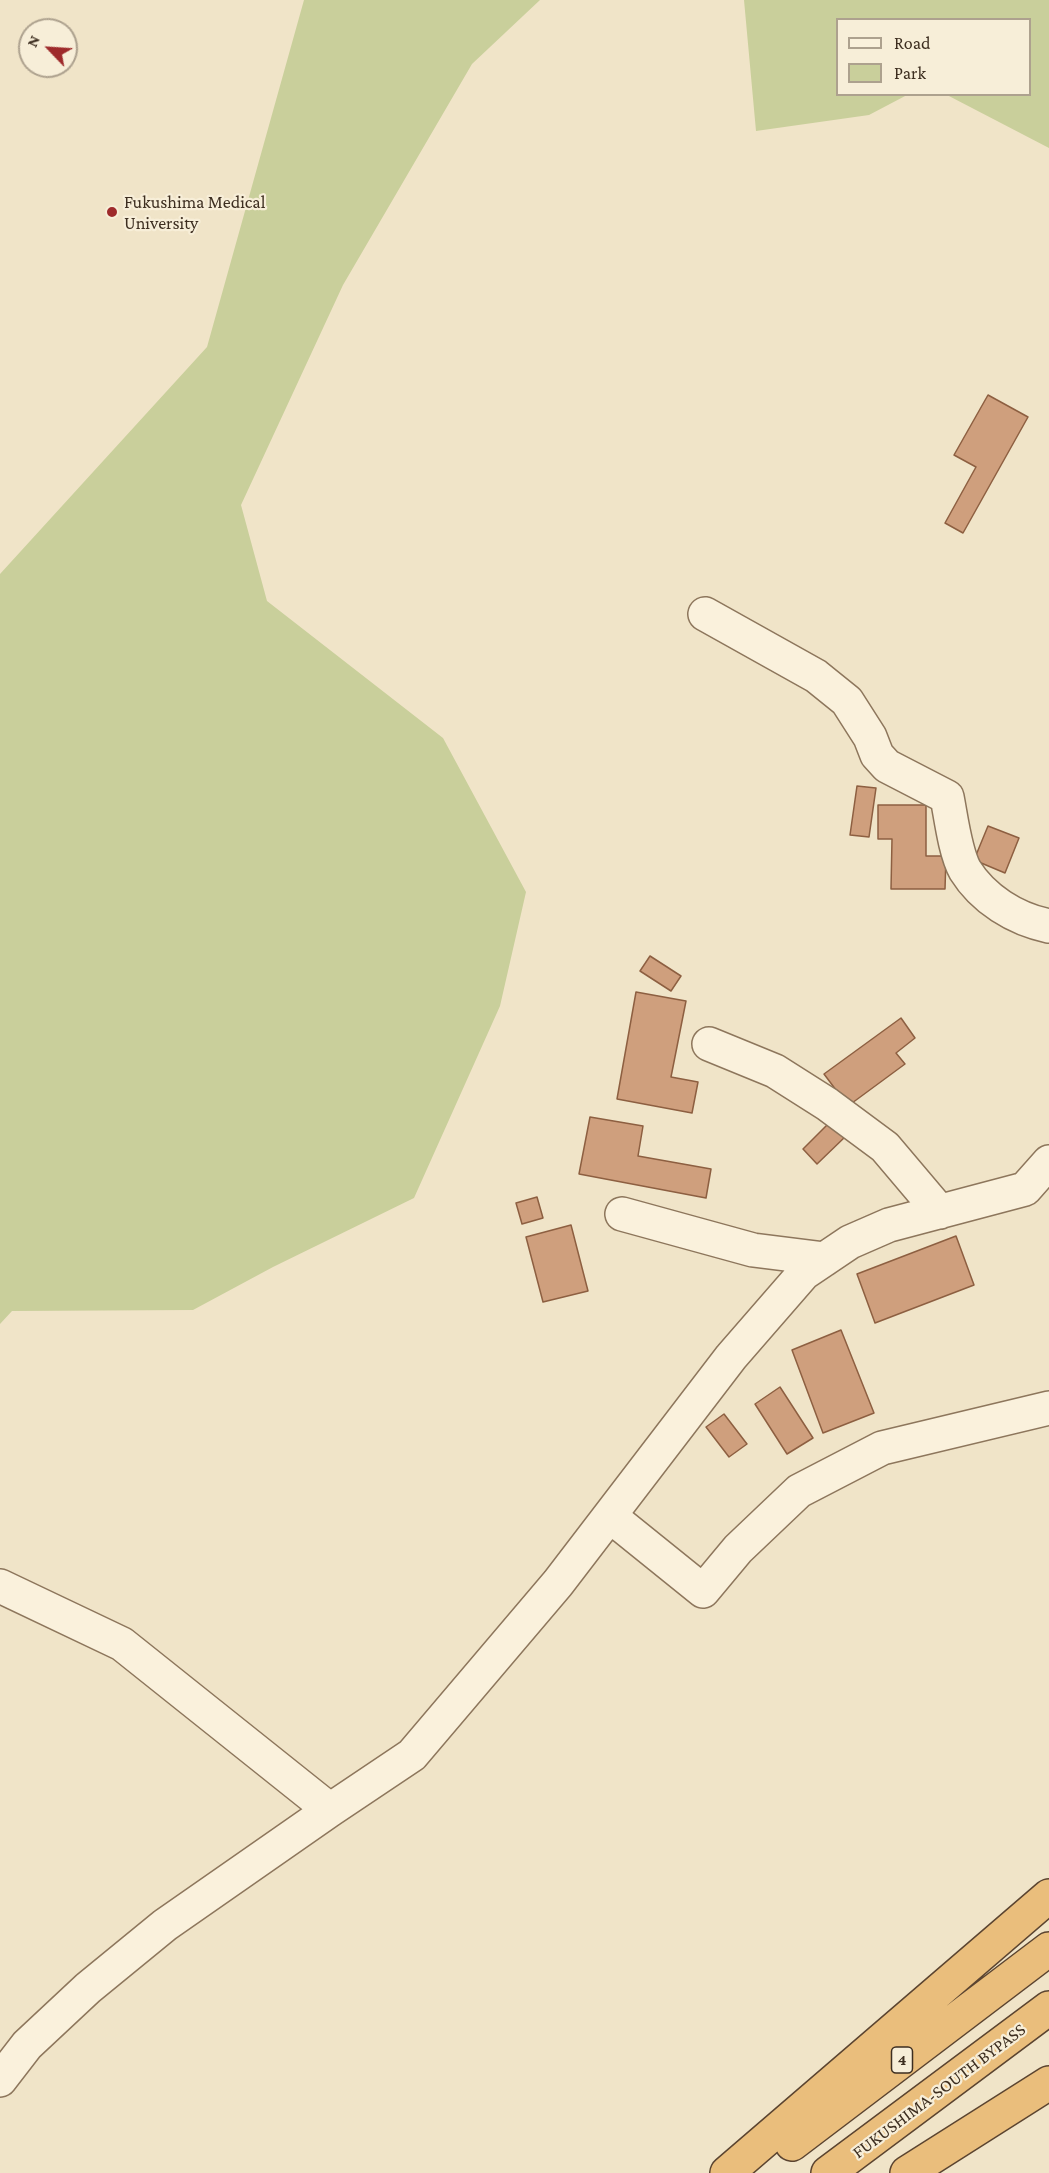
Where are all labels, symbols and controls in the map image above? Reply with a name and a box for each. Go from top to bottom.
north arrow [18,18,78,78]
legend [836,18,1031,96]
text: N [23,32,43,50]
text: Road [894,33,931,53]
text: Park [894,63,926,83]
place label: Fukushima Medical University [124,191,265,234]
marker: Fukushima Medical University [105,205,119,219]
street label: FUKUSHIMA-SOUTH BYPASS [848,2019,1030,2163]
road number: 4 [892,2047,912,2073]

